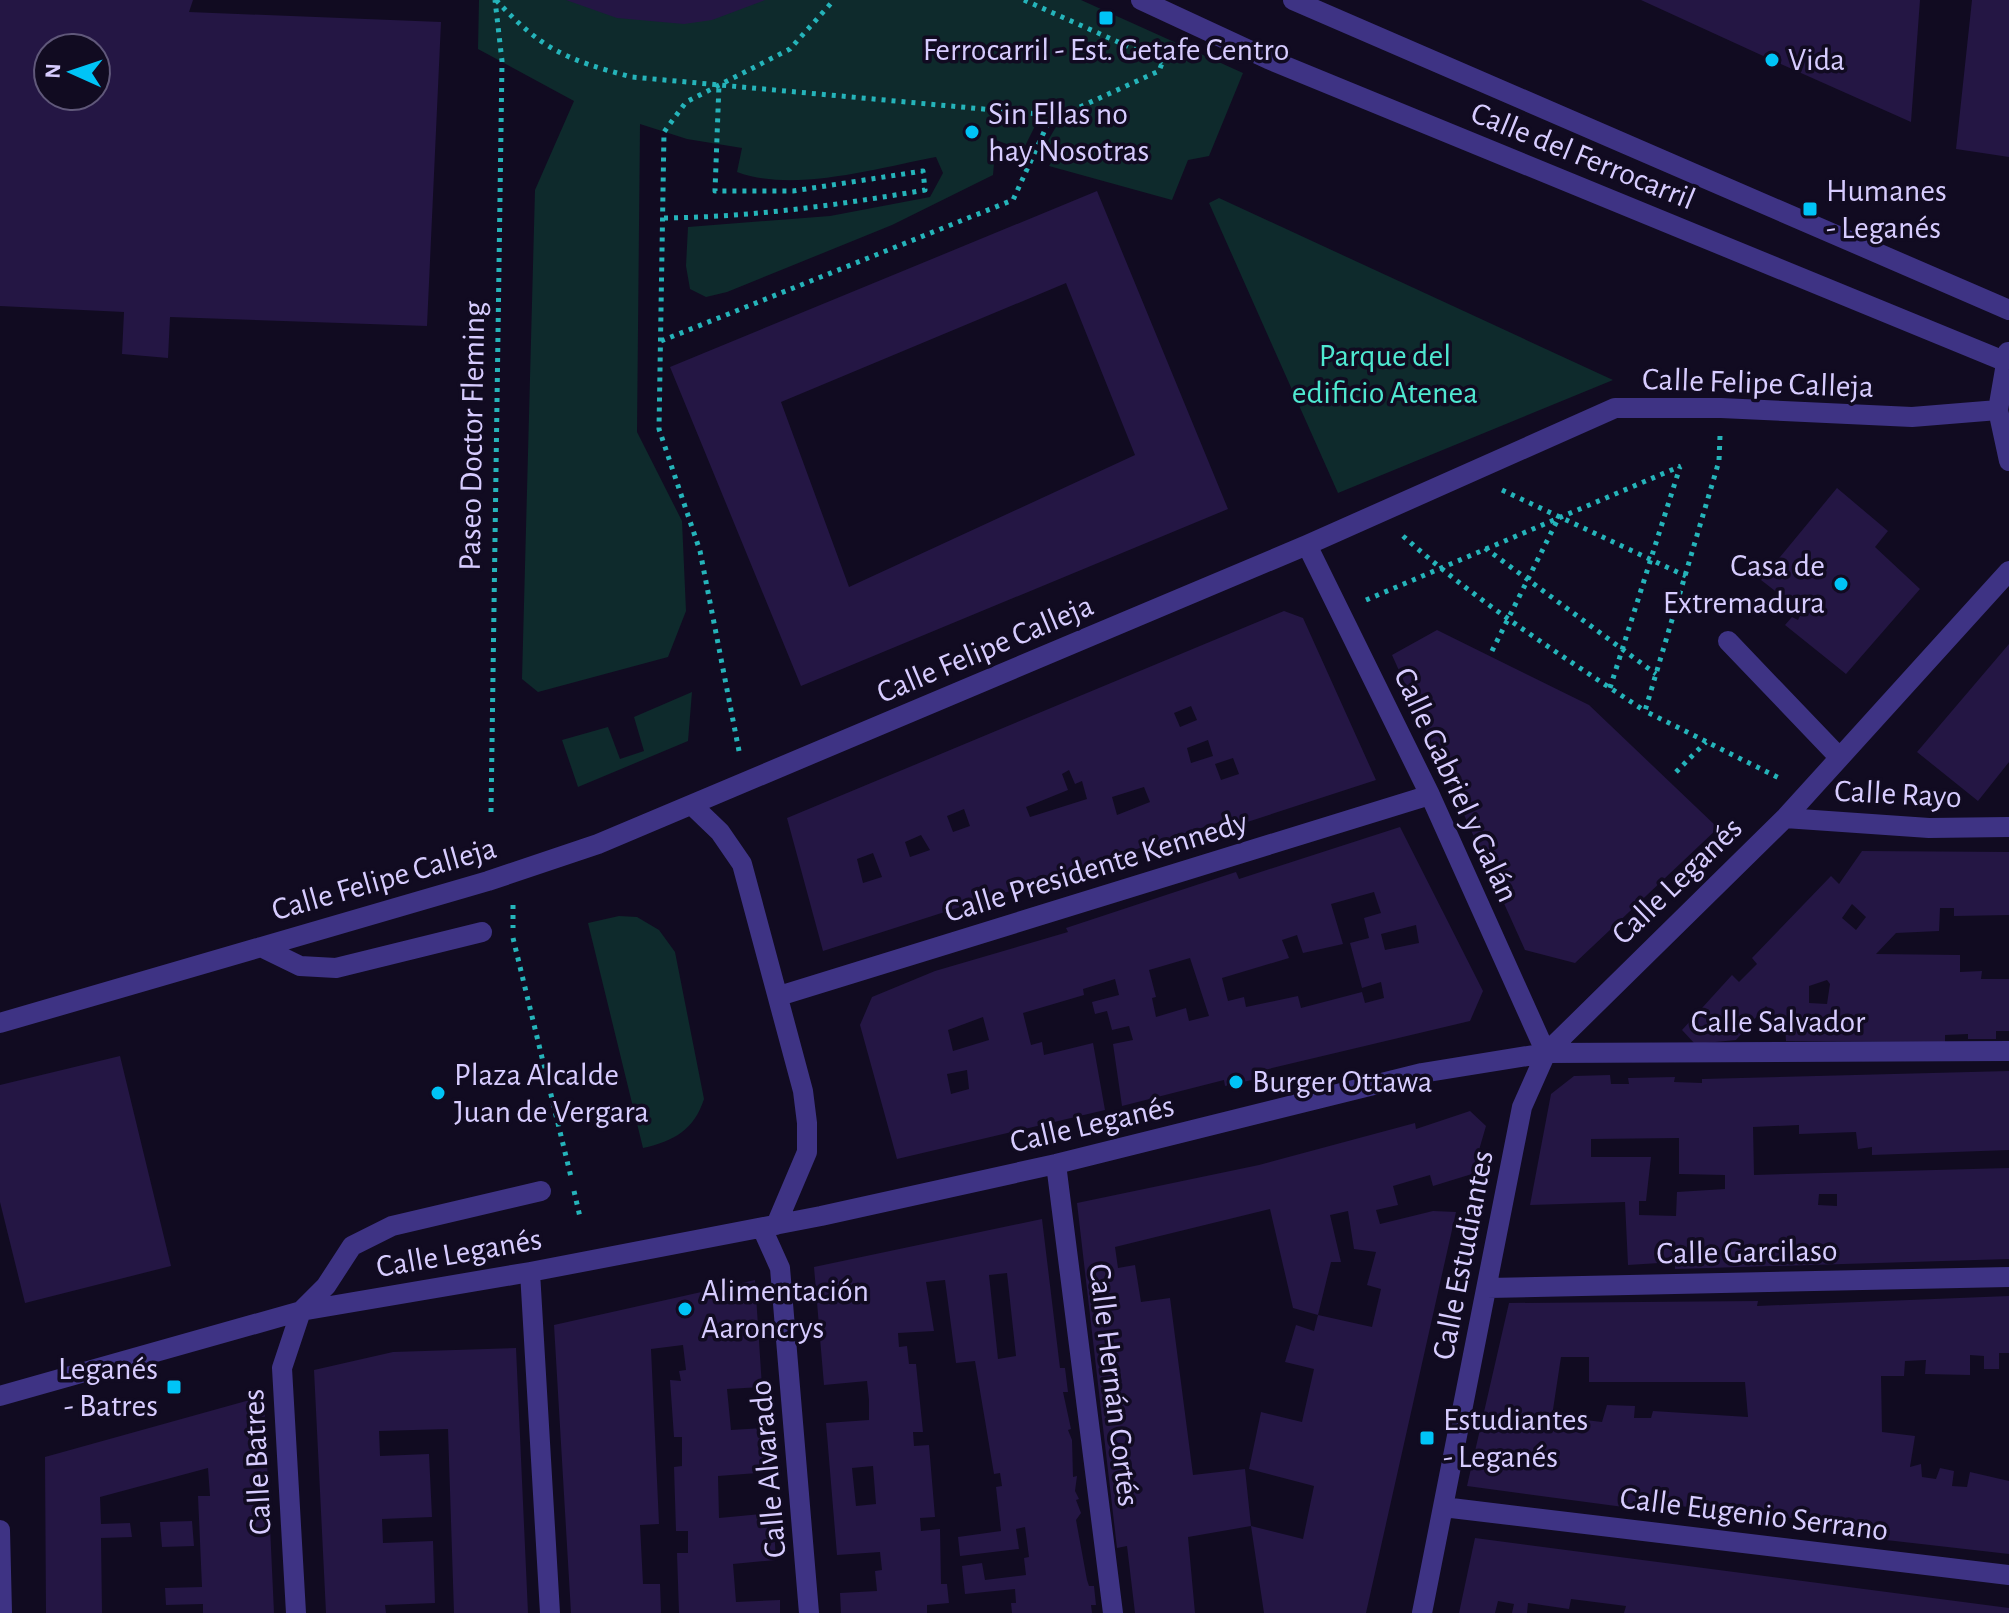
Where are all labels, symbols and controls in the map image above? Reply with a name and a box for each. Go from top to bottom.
marker: Ferrocarril - Est. Getafe Centro [1097,9,1115,27]
north arrow [32,32,112,112]
place label: Ferrocarril - Est. Getafe Centro [923,34,1289,66]
place label: Vida [1788,44,1845,76]
marker: Vida [1763,51,1781,69]
text: N [42,63,64,79]
street label: Calle del Ferrocarril [1466,97,1700,215]
place label: Sin Ellas no hay Nosotras [988,98,1149,167]
marker: Sin Ellas no hay Nosotras [963,123,981,141]
place label: Humanes - Leganés [1826,175,1947,244]
marker: Humanes - Leganés [1801,200,1819,218]
street label: Paseo Doctor Fleming [454,301,490,571]
park label: Parque del edificio Atenea [1292,340,1478,409]
street label: Calle Felipe Calleja [1642,363,1874,403]
place label: Casa de Extremadura [1663,550,1825,619]
marker: Casa de Extremadura [1832,575,1850,593]
street label: Calle Felipe Calleja [872,589,1098,709]
street label: Calle Gabriel y Galán [1388,663,1524,907]
street label: Calle Rayo [1833,775,1963,813]
street label: Calle Presidente Kennedy [941,806,1252,928]
street label: Calle Leganés [1606,811,1748,951]
street label: Calle Felipe Calleja [268,832,500,926]
street label: Calle Salvador [1691,1006,1866,1038]
place label: Plaza Alcalde Juan de Vergara [454,1059,649,1128]
place label: Burger Ottawa [1252,1066,1432,1098]
marker: Burger Ottawa [1227,1073,1245,1091]
marker: Plaza Alcalde Juan de Vergara [429,1084,447,1102]
street label: Calle Leganés [1007,1090,1177,1158]
street label: Calle Estudiantes [1427,1148,1499,1362]
street label: Calle Leganés [374,1223,544,1283]
street label: Calle Garcilaso [1656,1234,1838,1270]
street label: Calle Hernán Cortés [1083,1262,1145,1508]
place label: Alimentación Aaroncrys [701,1275,869,1344]
marker: Alimentación Aaroncrys [676,1300,694,1318]
place label: Leganés - Batres [58,1353,158,1422]
marker: Leganés - Batres [165,1378,183,1396]
street label: Calle Alvarado [744,1379,792,1559]
street label: Calle Batres [237,1388,277,1536]
place label: Estudiantes - Leganés [1443,1404,1588,1473]
marker: Estudiantes - Leganés [1418,1429,1436,1447]
street label: Calle Eugenio Serrano [1618,1482,1890,1546]

